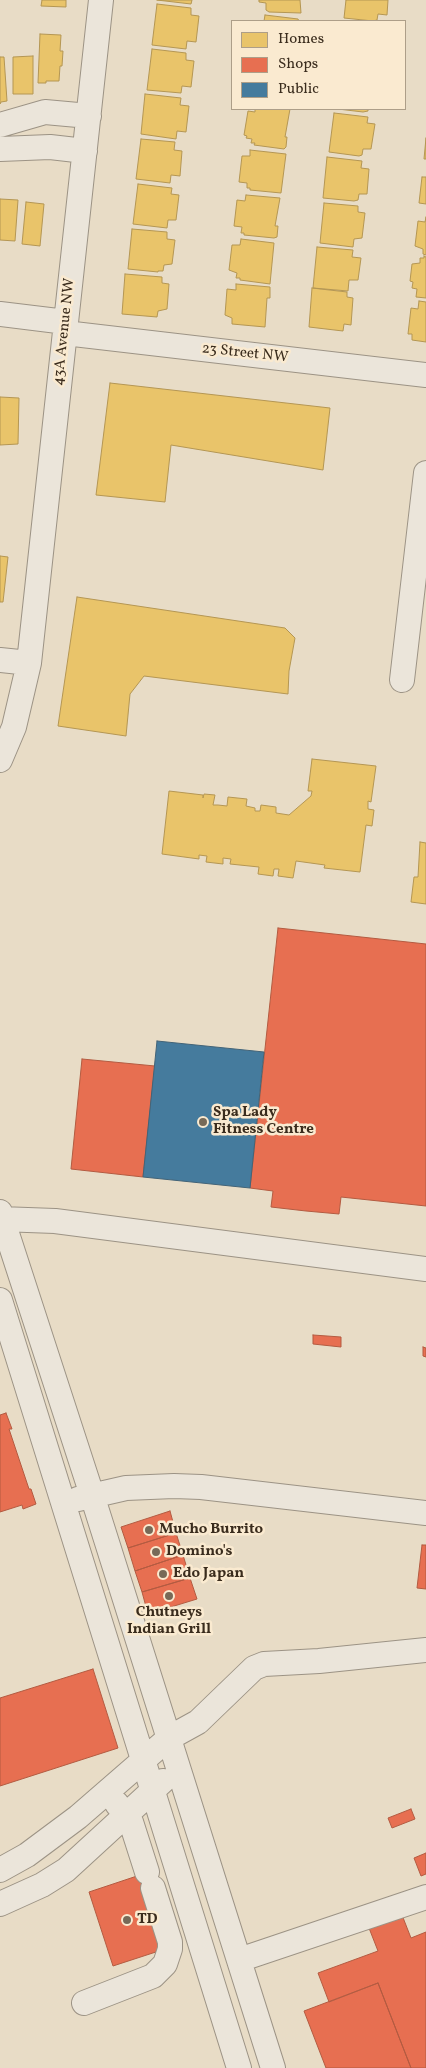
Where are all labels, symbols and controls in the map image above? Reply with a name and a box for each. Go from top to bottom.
legend [231,20,406,110]
text: Homes [278,29,324,50]
text: Shops [278,54,318,75]
text: Public [278,79,319,100]
street label: 43A Avenue NW [50,277,80,387]
street label: 23 Street NW [201,341,289,367]
place label: Spa Lady Fitness Centre [213,1104,314,1139]
marker: Spa Lady Fitness Centre [197,1116,209,1128]
place label: Mucho Burrito [159,1521,263,1539]
marker: Mucho Burrito [143,1524,155,1536]
place label: Domino's [166,1543,232,1561]
marker: Domino's [150,1546,162,1558]
place label: Edo Japan [173,1565,244,1583]
marker: Edo Japan [157,1568,169,1580]
marker: Chutneys Indian Grill [163,1590,175,1602]
place label: Chutneys Indian Grill [127,1604,211,1639]
place label: TD [137,1911,157,1929]
marker: TD [121,1914,133,1926]

